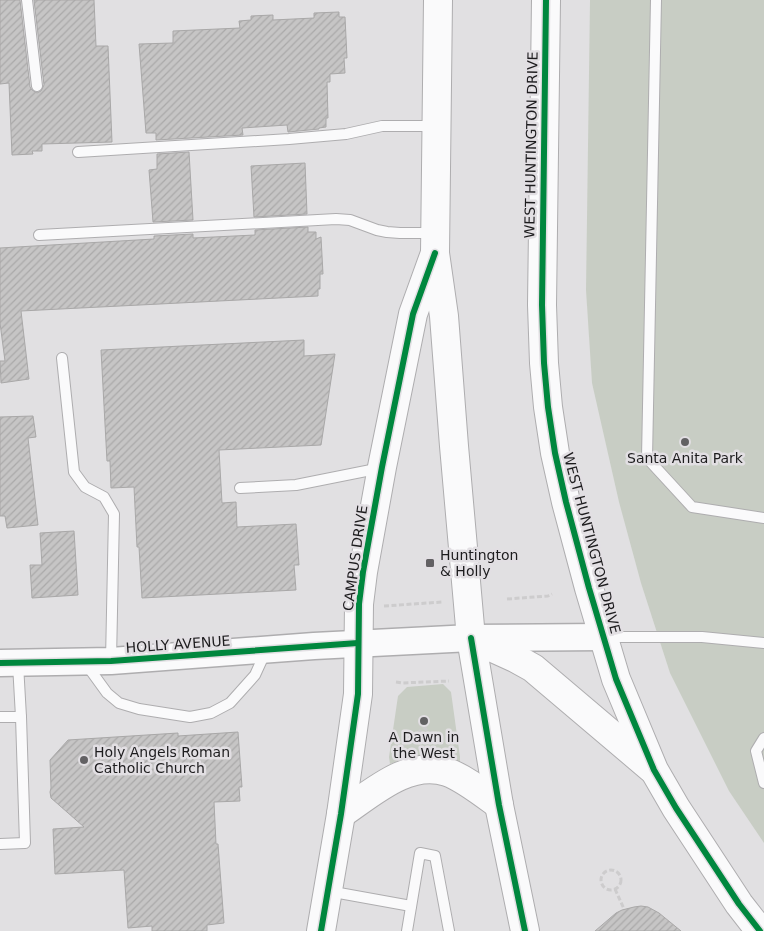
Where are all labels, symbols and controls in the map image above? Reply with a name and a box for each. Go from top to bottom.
street label: WEST HUNTINGTON DRIVE [521,51,541,239]
marker: Santa Anita Park [679,436,691,448]
place label: Santa Anita Park [627,450,744,466]
street label: WEST HUNTINGTON DRIVE [560,451,624,635]
street label: CAMPUS DRIVE [340,504,370,612]
place label: Huntington & Holly [440,547,518,579]
marker: Huntington & Holly [424,557,436,569]
street label: HOLLY AVENUE [125,632,231,656]
marker: A Dawn in the West [418,715,430,727]
place label: A Dawn in the West [389,729,459,761]
place label: Holy Angels Roman Catholic Church [94,744,230,776]
marker: Holy Angels Roman Catholic Church [78,754,90,766]

